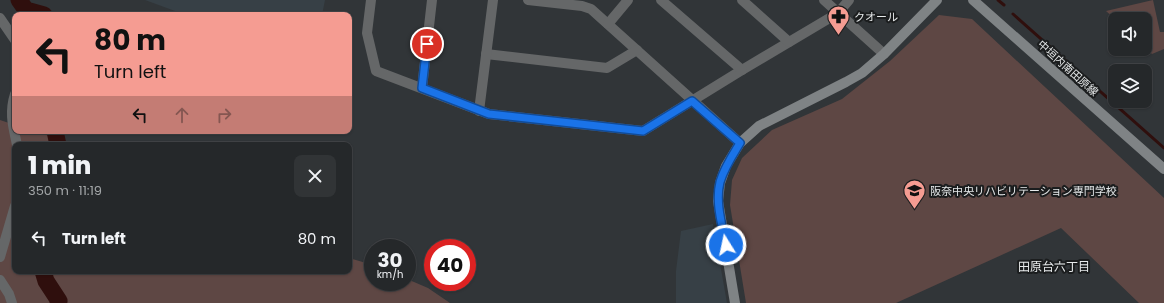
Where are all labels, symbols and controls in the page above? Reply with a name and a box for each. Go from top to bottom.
pharmacy icon: クオール [826,4,852,37]
place label: クオール [854,9,898,25]
map controls [1108,12,1152,108]
button: sound [1108,12,1152,56]
text: 80 m [94,21,166,60]
pin [410,27,444,61]
icon: left [28,28,80,80]
icon: arrive [416,33,438,55]
street label: 中垣内南田原線 [1034,36,1102,100]
text: Turn left [94,59,166,84]
button: layers [1108,64,1152,108]
icon: left [129,104,151,126]
icon: ahead [171,104,193,126]
icon: right [213,104,235,126]
text: 1 min [28,149,91,182]
button: close [294,155,336,197]
school or university icon: 阪奈中央リハビリテーション専門学校 [901,178,927,211]
text: 350 m · 11:19 [28,181,102,200]
place label: 阪奈中央リハビリテーション専門学校 [930,183,1117,199]
position arrow [705,224,747,266]
icon: left [28,227,50,249]
text: Turn left [62,228,126,249]
text: 80 m [298,228,336,249]
speed limit sign: 40 [424,239,476,291]
text: 30 [377,246,403,274]
district label: 田原台六丁目 [1018,258,1090,275]
text: km/h [377,267,403,282]

